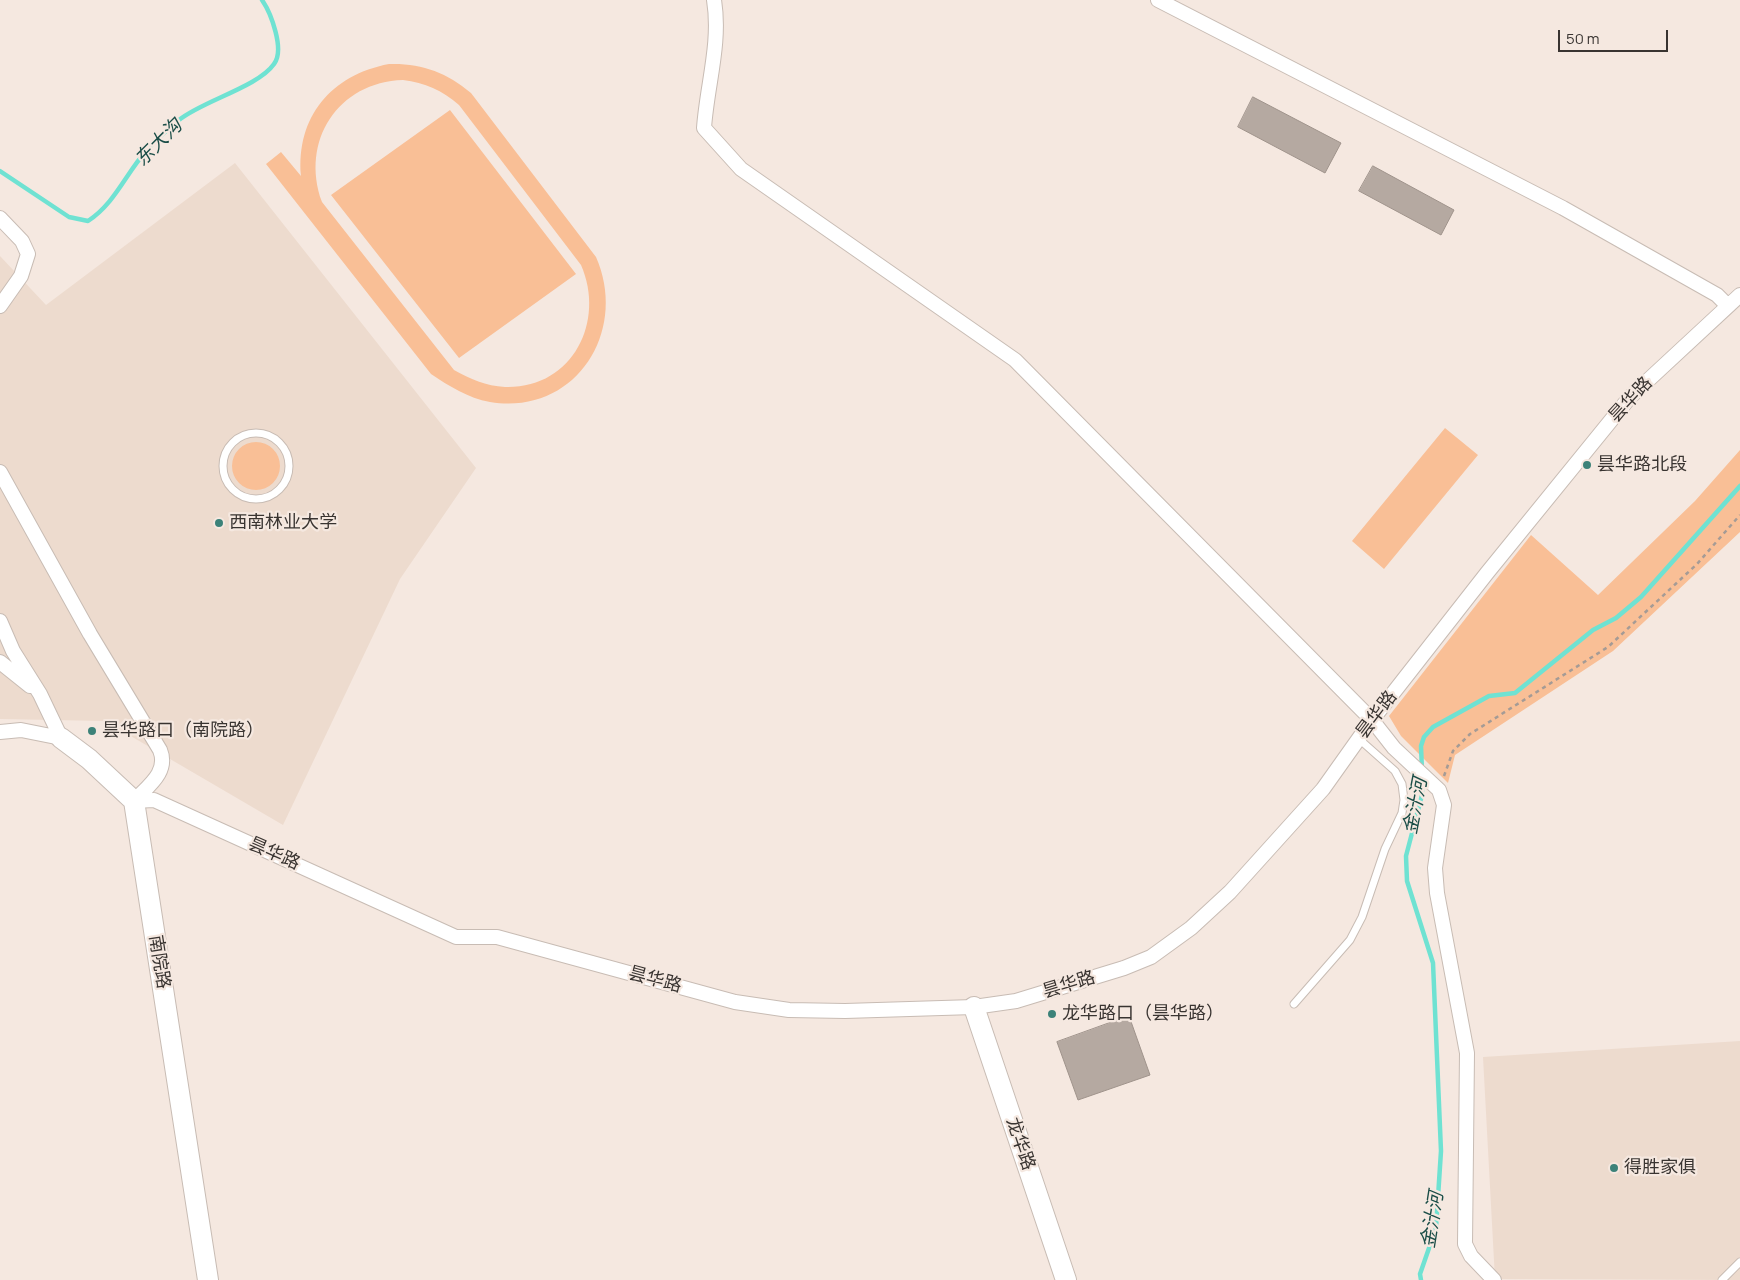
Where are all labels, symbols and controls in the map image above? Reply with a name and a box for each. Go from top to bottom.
scale bar [1560,20,1670,52]
text: 50 m [1566,28,1600,49]
water label: 东大沟 [131,115,187,171]
street label: 昙华路 [1605,373,1657,427]
place label: 昙华路北段 [1597,454,1687,476]
marker: 昙华路北段 [1581,459,1593,471]
place label: 西南林业大学 [229,512,337,534]
marker: 西南林业大学 [213,517,225,529]
street label: 昙华路 [1352,687,1402,743]
place label: 昙华路口（南院路） [102,720,264,742]
marker: 昙华路口（南院路） [86,725,98,737]
water label: 金汁河 [1399,776,1433,836]
street label: 昙华路 [245,833,303,875]
street label: 南院路 [144,934,174,990]
street label: 昙华路 [626,963,684,997]
street label: 昙华路 [1040,967,1098,1003]
place label: 龙华路口（昙华路） [1062,1003,1224,1025]
marker: 龙华路口（昙华路） [1046,1008,1058,1020]
street label: 龙华路 [1001,1115,1039,1173]
place label: 得胜家俱 [1624,1157,1696,1179]
marker: 得胜家俱 [1608,1162,1620,1174]
water label: 金汁河 [1417,1190,1449,1250]

